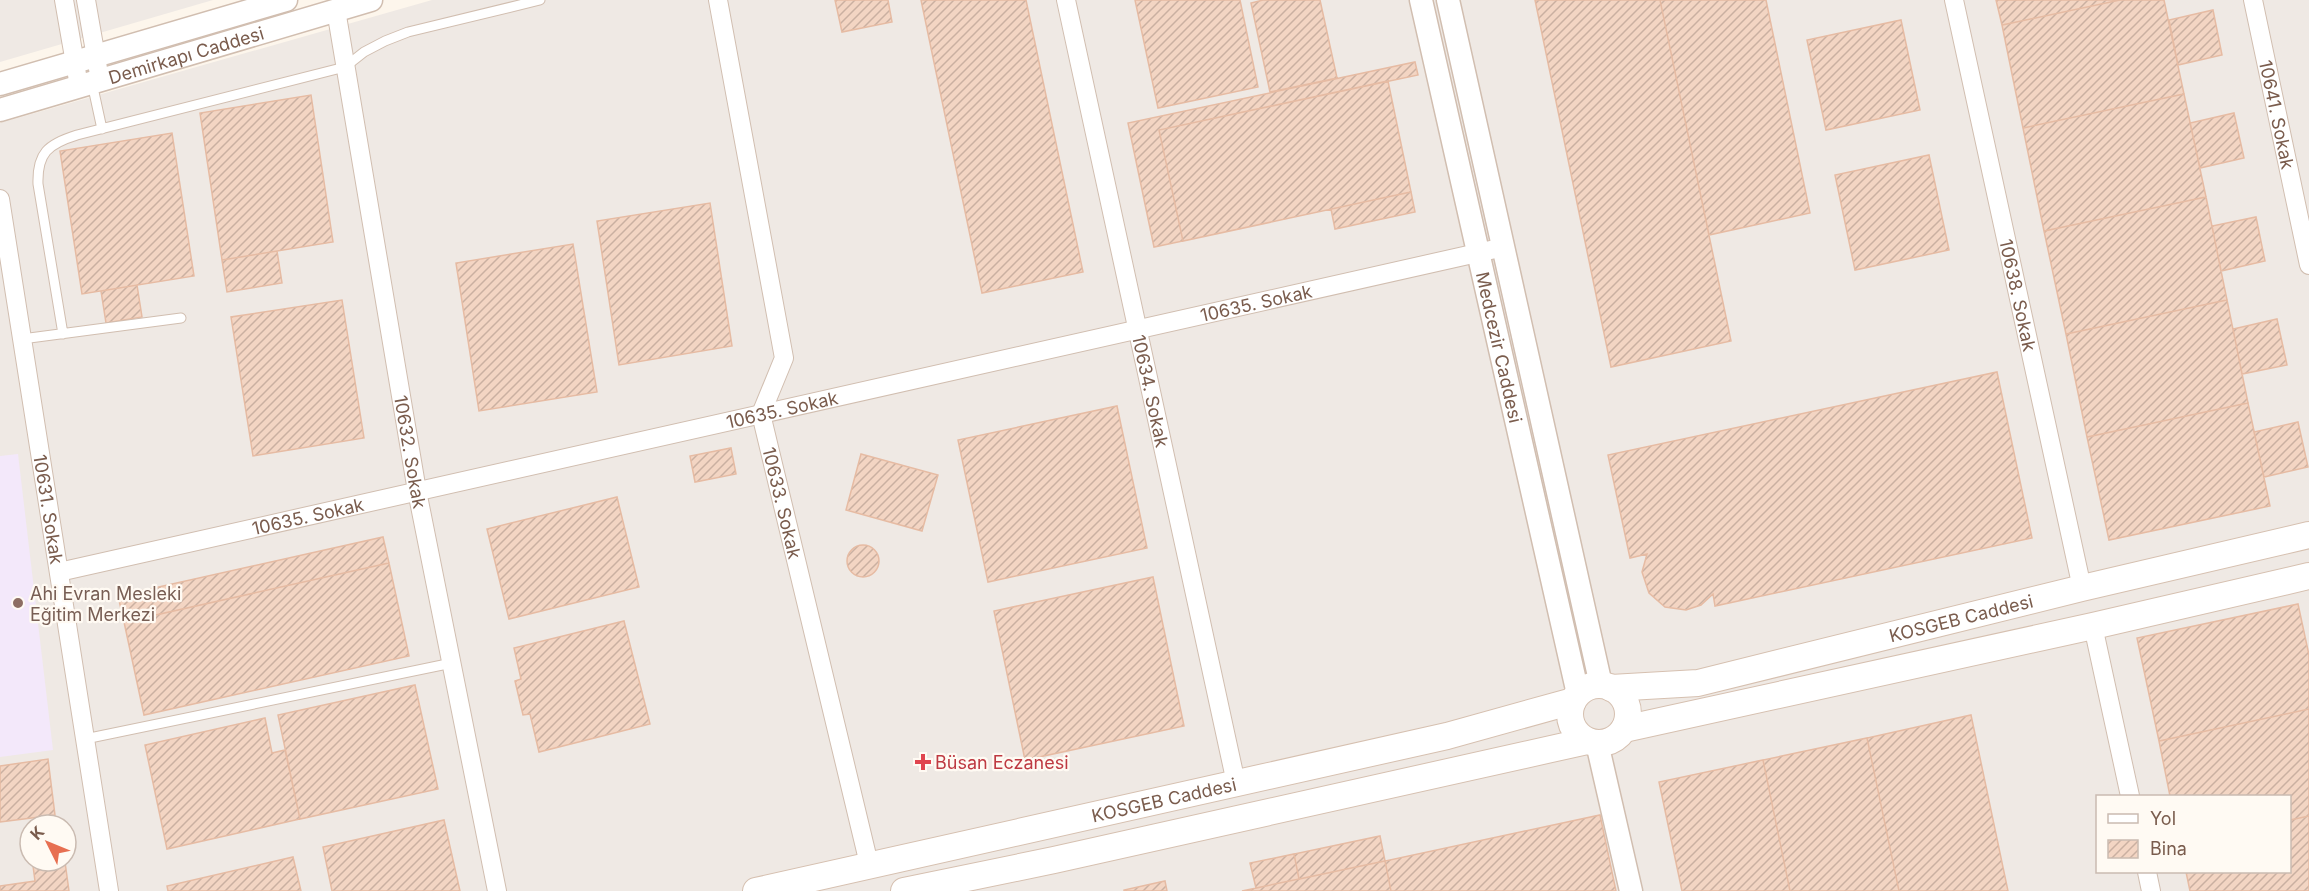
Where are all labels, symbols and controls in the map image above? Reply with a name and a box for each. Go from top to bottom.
street label: Demirkapı Caddesi [106,22,266,88]
street label: 10641. Sokak [2255,58,2299,171]
street label: 10638. Sokak [1996,237,2041,353]
street label: Medcezir Caddesi [1472,270,1527,425]
street label: 10635. Sokak [1198,280,1314,326]
street label: 10634. Sokak [1128,333,1173,449]
street label: 10635. Sokak [724,387,840,432]
street label: 10632. Sokak [391,394,431,510]
street label: 10633. Sokak [759,445,806,561]
street label: 10631. Sokak [30,453,68,566]
street label: 10635. Sokak [250,493,366,539]
place label: Ahi Evran Mesleki Eğitim Merkezi [30,583,181,625]
street label: KOSGEB Caddesi [1887,590,2035,646]
marker: Ahi Evran Mesleki Eğitim Merkezi [11,596,25,610]
place label: Büsan Eczanesi [935,752,1069,773]
marker: Büsan Eczanesi [916,755,930,769]
street label: KOSGEB Caddesi [1090,773,1238,826]
legend [2096,795,2291,873]
text: Yol [2150,808,2176,829]
north arrow [18,813,78,873]
text: K [26,821,49,844]
text: Bina [2150,838,2187,859]

